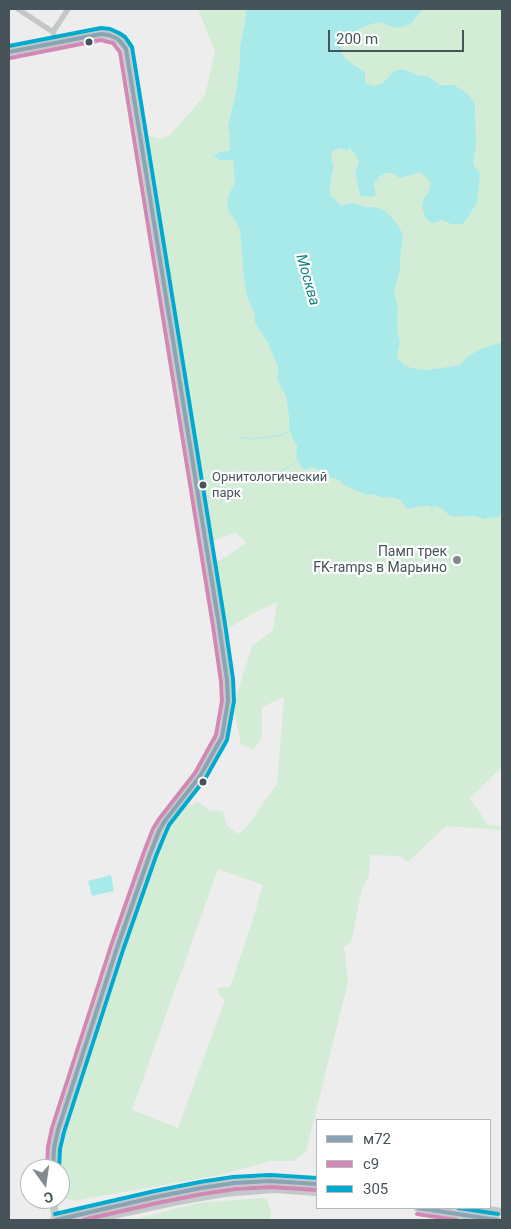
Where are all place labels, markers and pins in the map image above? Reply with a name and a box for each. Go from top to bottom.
unlabelled marker [84,37,94,47]
place label: Орнитологический парк [212,470,327,501]
marker: Орнитологический парк [198,480,208,490]
place label: Памп трек FK-ramps в Марьино [313,544,447,576]
marker: Памп трек FK-ramps в Марьино [451,554,463,566]
unlabelled marker [198,777,208,787]

